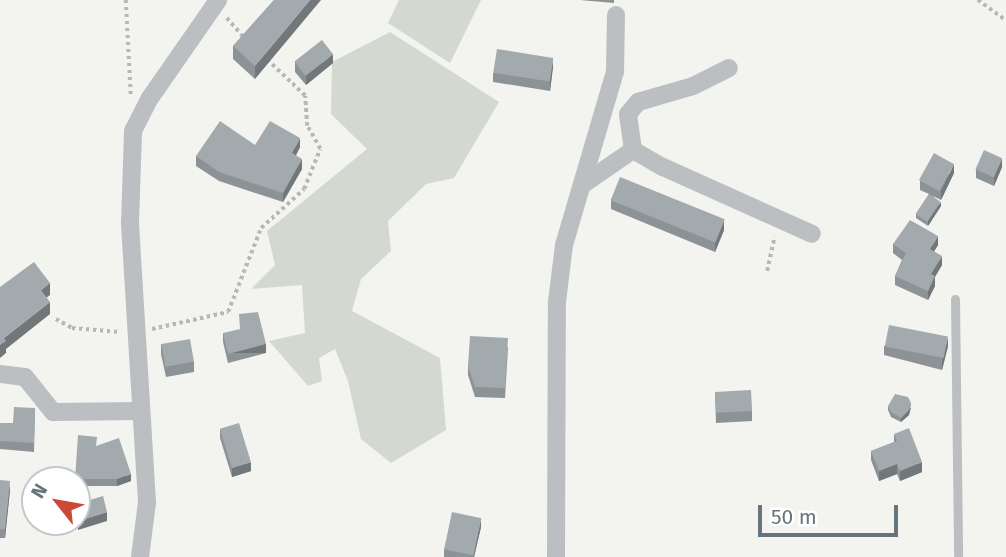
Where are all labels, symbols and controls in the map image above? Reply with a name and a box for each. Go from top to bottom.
north arrow [21,466,91,536]
text: N [26,480,52,502]
scale bar [761,490,901,534]
text: 50 m [771,504,817,530]

